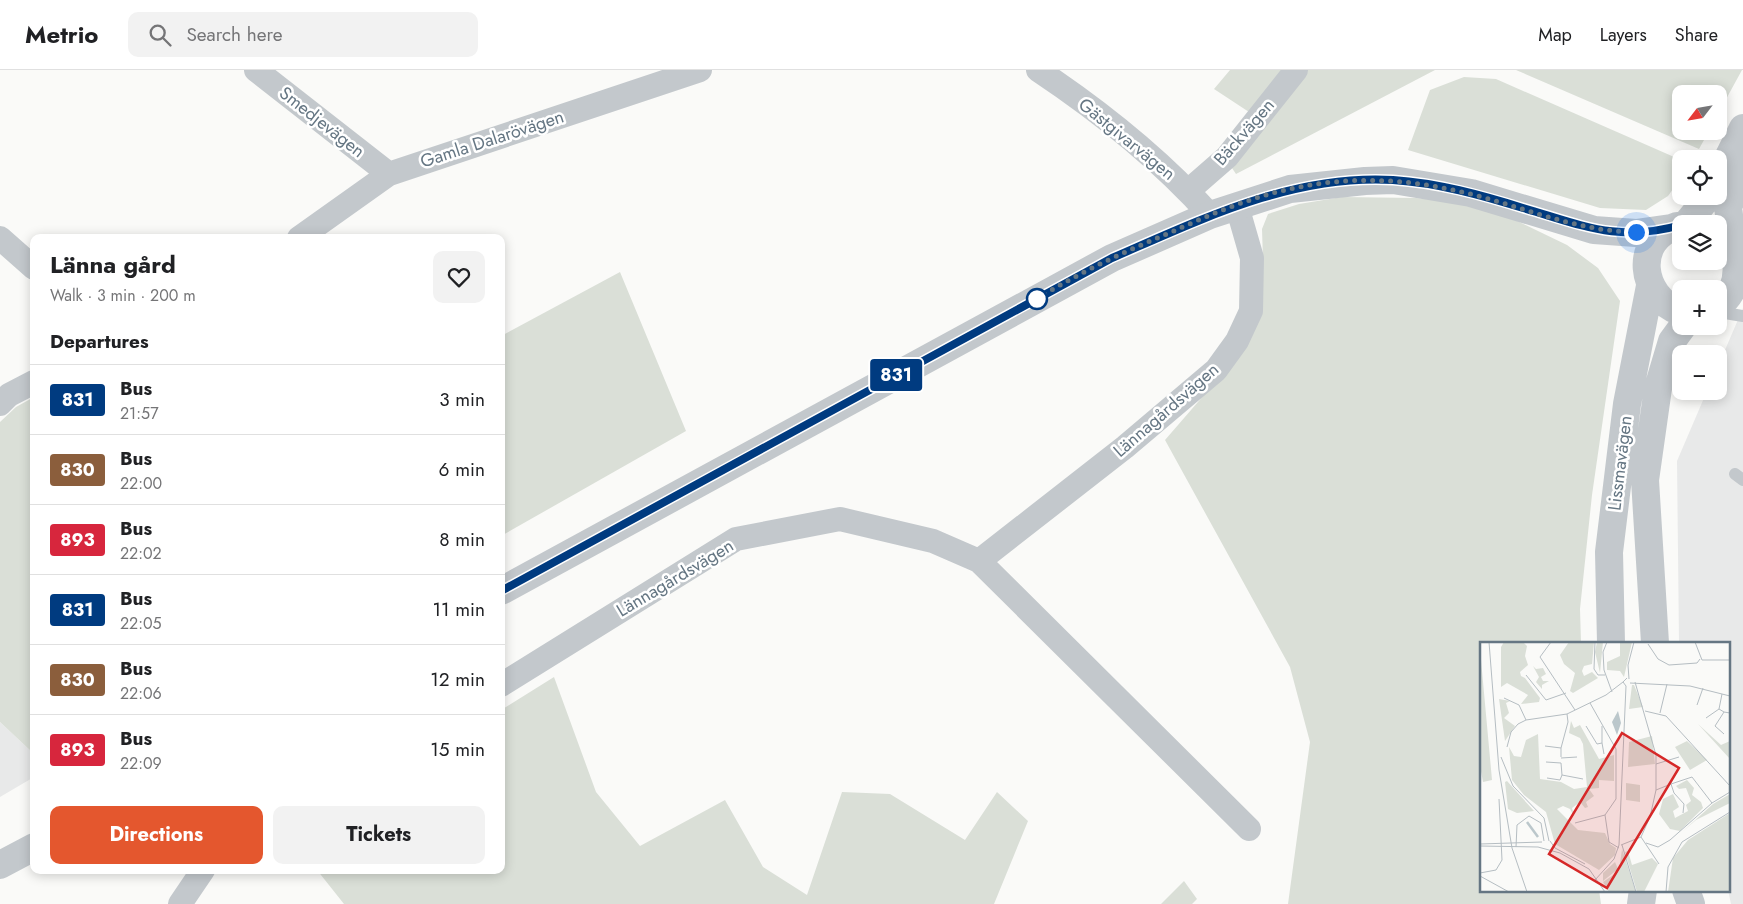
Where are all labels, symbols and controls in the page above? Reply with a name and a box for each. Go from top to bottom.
search box [128,12,478,57]
text: Metrio [25,17,98,52]
icon: search [146,21,174,49]
text: Search here [186,21,283,48]
text: Map [1538,22,1572,48]
text: Layers [1600,22,1647,48]
text: Share [1675,22,1718,48]
street label: Smedjevägen [274,80,370,164]
north arrow [1672,85,1728,140]
map controls [1672,85,1727,400]
street label: Gästgivarvägen [1073,92,1181,186]
street label: Bäckvägen [1208,93,1280,171]
street label: Gamla Dalarövägen [417,104,567,174]
button: locate [1672,150,1727,205]
button: layers [1672,215,1727,270]
your location [1624,220,1649,245]
text: Länna gård [50,247,176,282]
button: heart [433,251,485,303]
button: + [1672,280,1727,335]
text: Walk · 3 min · 200 m [50,284,196,307]
unlabelled marker [1026,288,1048,310]
text: Departures [50,328,149,355]
button: − [1672,345,1727,400]
street label: Lännagårdsvägen [1107,357,1225,463]
line badge: 831 [867,359,925,391]
text: 831 [880,362,912,388]
text: Bus [120,375,152,402]
text: 3 min [439,386,485,413]
text: 831 [62,387,93,413]
text: 21:57 [120,402,159,425]
street label: Lissmavägen [1601,414,1639,512]
text: Bus [120,445,152,472]
text: 6 min [439,456,485,483]
text: 830 [60,457,95,483]
text: 22:00 [120,472,162,495]
text: Bus [120,515,152,542]
text: 8 min [439,526,485,553]
text: 893 [60,527,95,553]
street label: Lännagårdsvägen [611,533,739,623]
text: 22:02 [120,542,162,565]
text: Bus [120,585,152,612]
text: 11 min [432,596,485,623]
text: 831 [62,597,93,623]
text: 22:05 [120,612,162,635]
inset map [1480,642,1730,892]
text: Bus [120,655,152,682]
text: 12 min [430,666,485,693]
text: 830 [60,667,95,693]
text: 22:06 [120,682,162,705]
text: Bus [120,725,152,752]
text: 15 min [430,736,485,763]
text: 893 [60,737,95,763]
text: 22:09 [120,752,162,775]
button: Directions [50,806,263,864]
button: Tickets [273,806,485,864]

